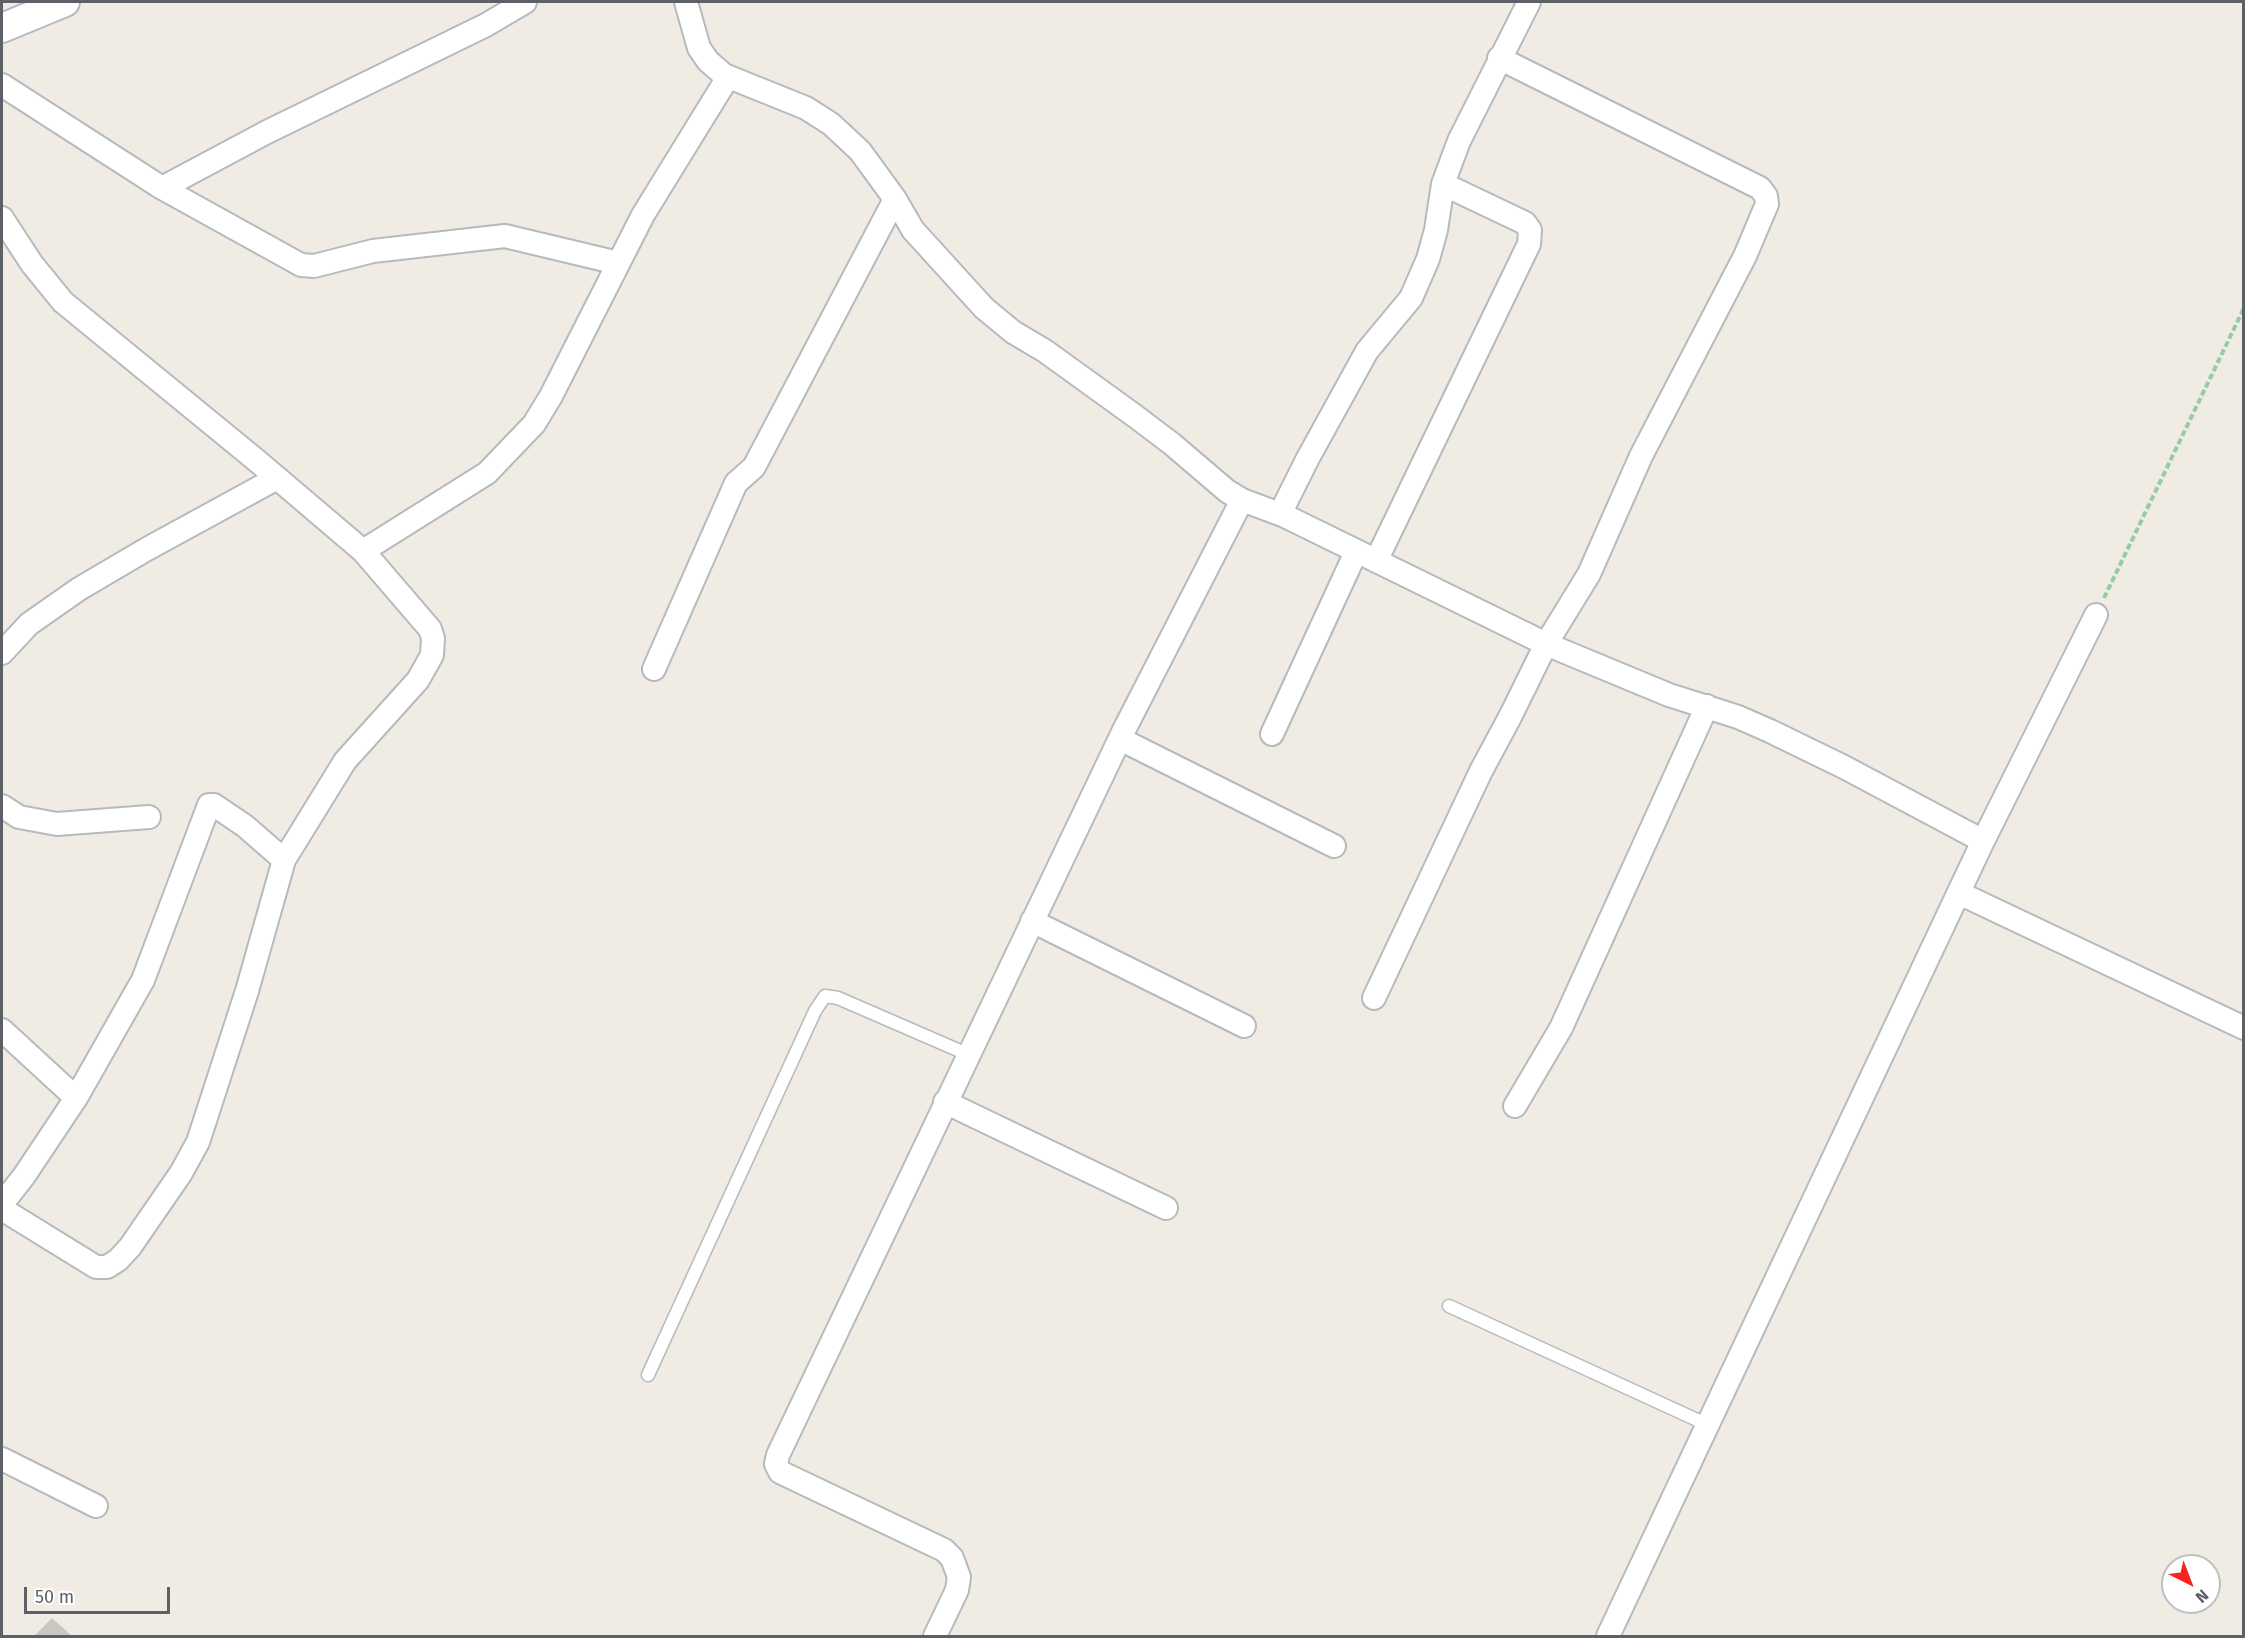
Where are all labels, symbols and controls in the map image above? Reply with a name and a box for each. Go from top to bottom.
north arrow [2161,1554,2221,1614]
scale bar [27,1575,172,1613]
text: 50 m [35,1586,74,1608]
text: N [2192,1586,2212,1607]

